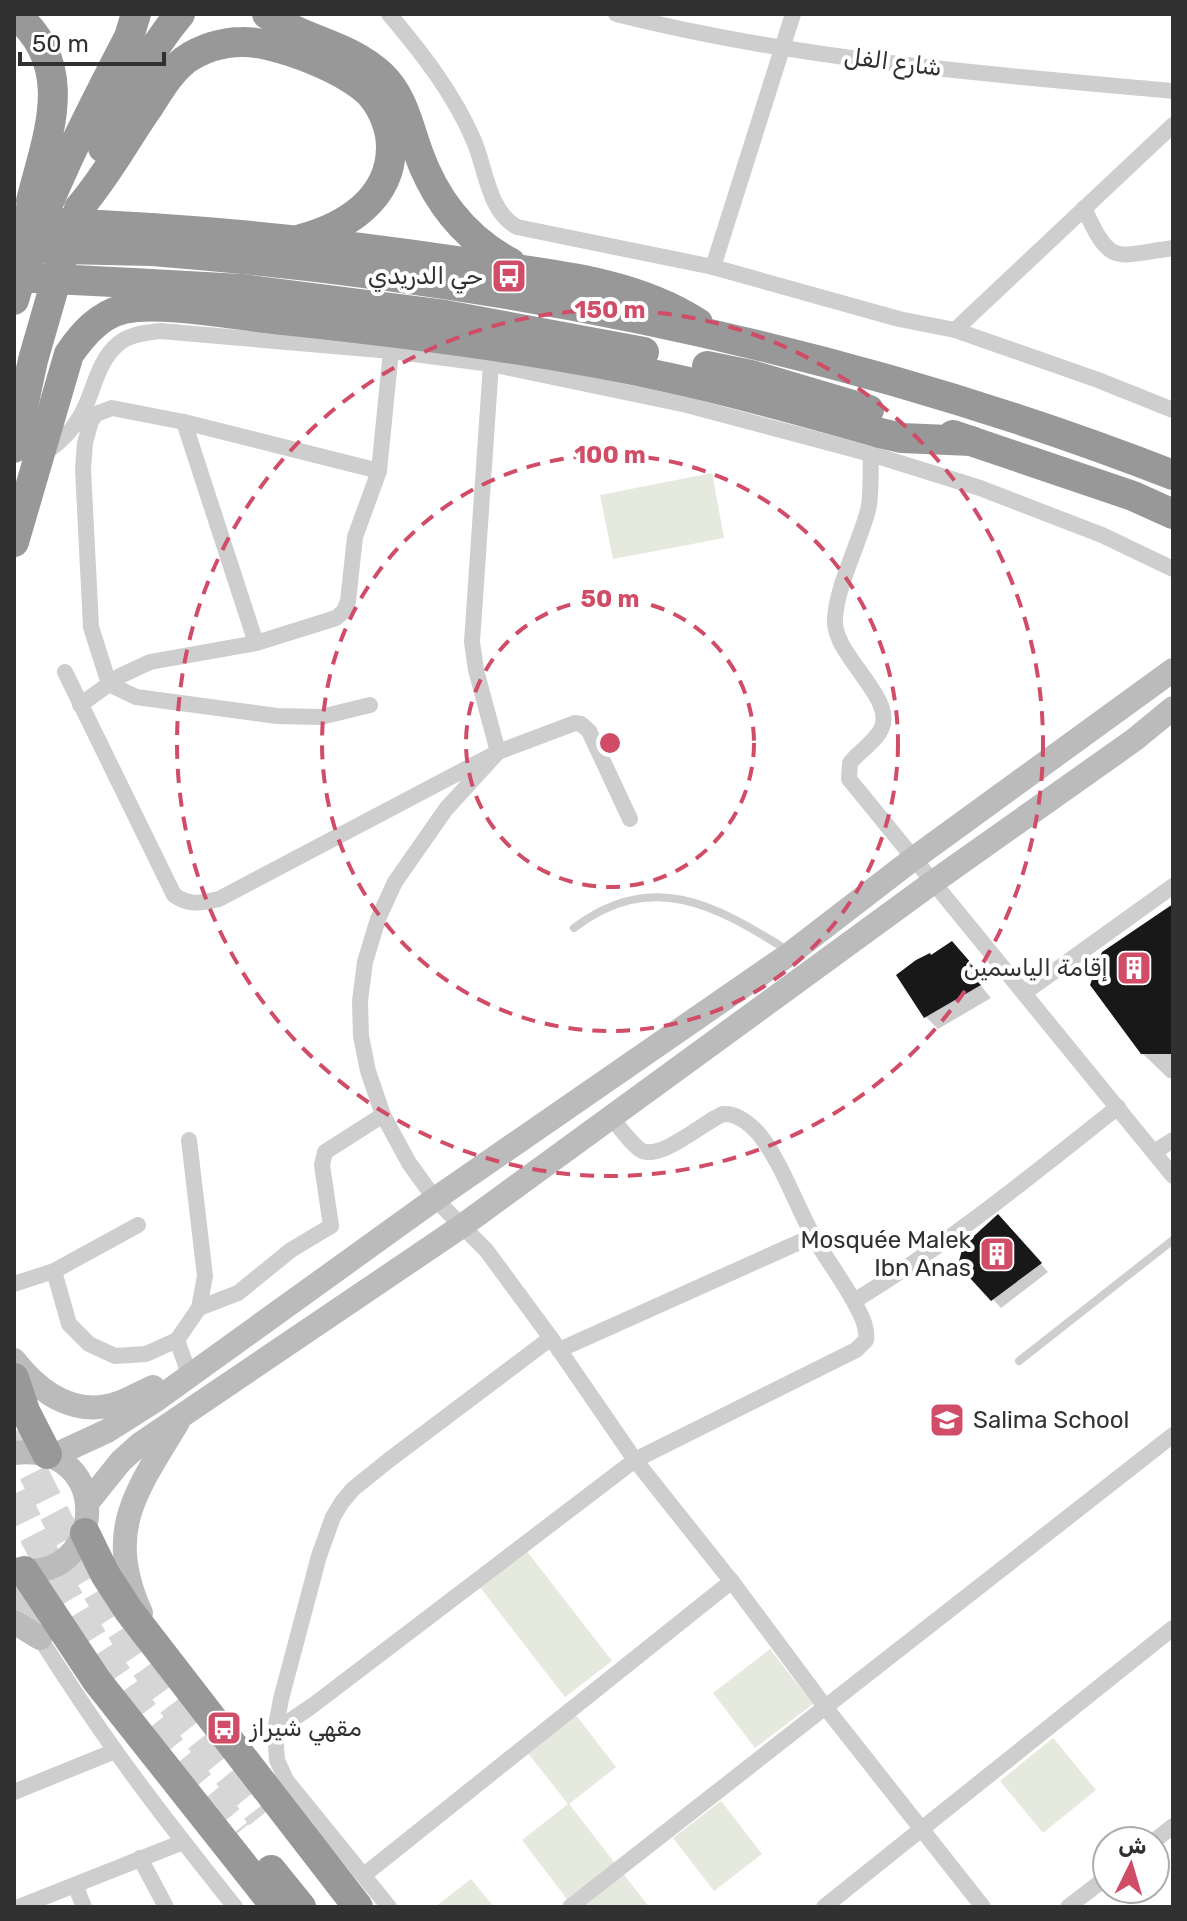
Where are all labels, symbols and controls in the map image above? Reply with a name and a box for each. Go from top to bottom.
scale bar [20,16,164,66]
text: 50 m [32,30,89,58]
street label: شارع الفل [842,42,943,84]
bus stop icon: حي الدريدي [490,257,528,295]
place label: حي الدريدي [368,262,483,294]
text: 150 m [575,296,645,324]
text: 100 m [574,441,646,469]
text: 50 m [581,585,639,613]
centre of rings [596,729,624,757]
building icon: إقامة الياسمين [1115,949,1153,987]
place label: إقامة الياسمين [964,954,1108,982]
place label: Mosquée Malek Ibn Anas [800,1226,972,1282]
building icon: Mosquée Malek Ibn Anas [978,1235,1016,1273]
school or university icon: Salima School [928,1401,966,1439]
place label: Salima School [973,1406,1129,1434]
bus stop icon: مقهي شيراز [205,1709,243,1747]
place label: مقهي شيراز [248,1714,362,1746]
north arrow [1091,1825,1171,1905]
text: ش [1118,1831,1148,1860]

